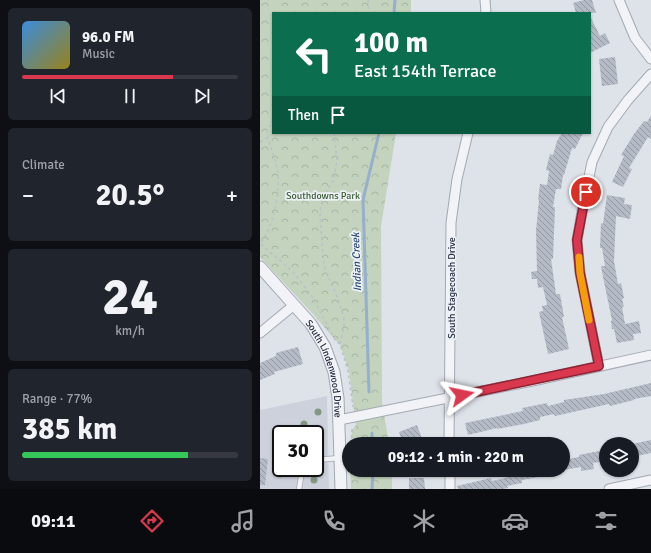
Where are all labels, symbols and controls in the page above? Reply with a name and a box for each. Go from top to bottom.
text: 100 m [354,26,428,60]
text: 96.0 FM [82,28,134,46]
icon: left [288,28,340,80]
text: Music [82,46,115,62]
text: East 154th Terrace [354,60,496,82]
icon: previous [47,85,69,107]
icon: pause [119,85,141,107]
icon: next [191,85,213,107]
icon: arrive [327,104,349,126]
text: Then [288,106,319,124]
text: Climate [22,157,65,173]
pin [569,175,603,209]
text: 20.5° [95,177,165,214]
icon: arrive [575,181,597,203]
text: − [22,182,34,209]
text: + [226,182,238,209]
park label: Southdowns Park [286,190,360,202]
water label: Indian Creek [349,231,364,292]
street label: South Stagecoach Drive [446,237,458,339]
text: 24 [102,265,158,329]
street label: South Lindenwood Drive [303,317,344,418]
text: km/h [115,323,145,339]
position arrow [441,374,483,416]
text: Range · 77% [22,391,92,407]
text: 385 km [22,411,117,448]
speed limit sign: 30 [272,425,324,477]
map controls [599,437,639,477]
button: layers [599,437,639,477]
text: 09:12 · 1 min · 220 m [388,448,524,466]
icon: directions [138,507,166,535]
icon: music [229,507,257,535]
icon: phone [320,507,348,535]
icon: climate [410,507,438,535]
icon: car [501,507,529,535]
icon: filters [592,507,620,535]
text: 09:11 [31,510,76,532]

